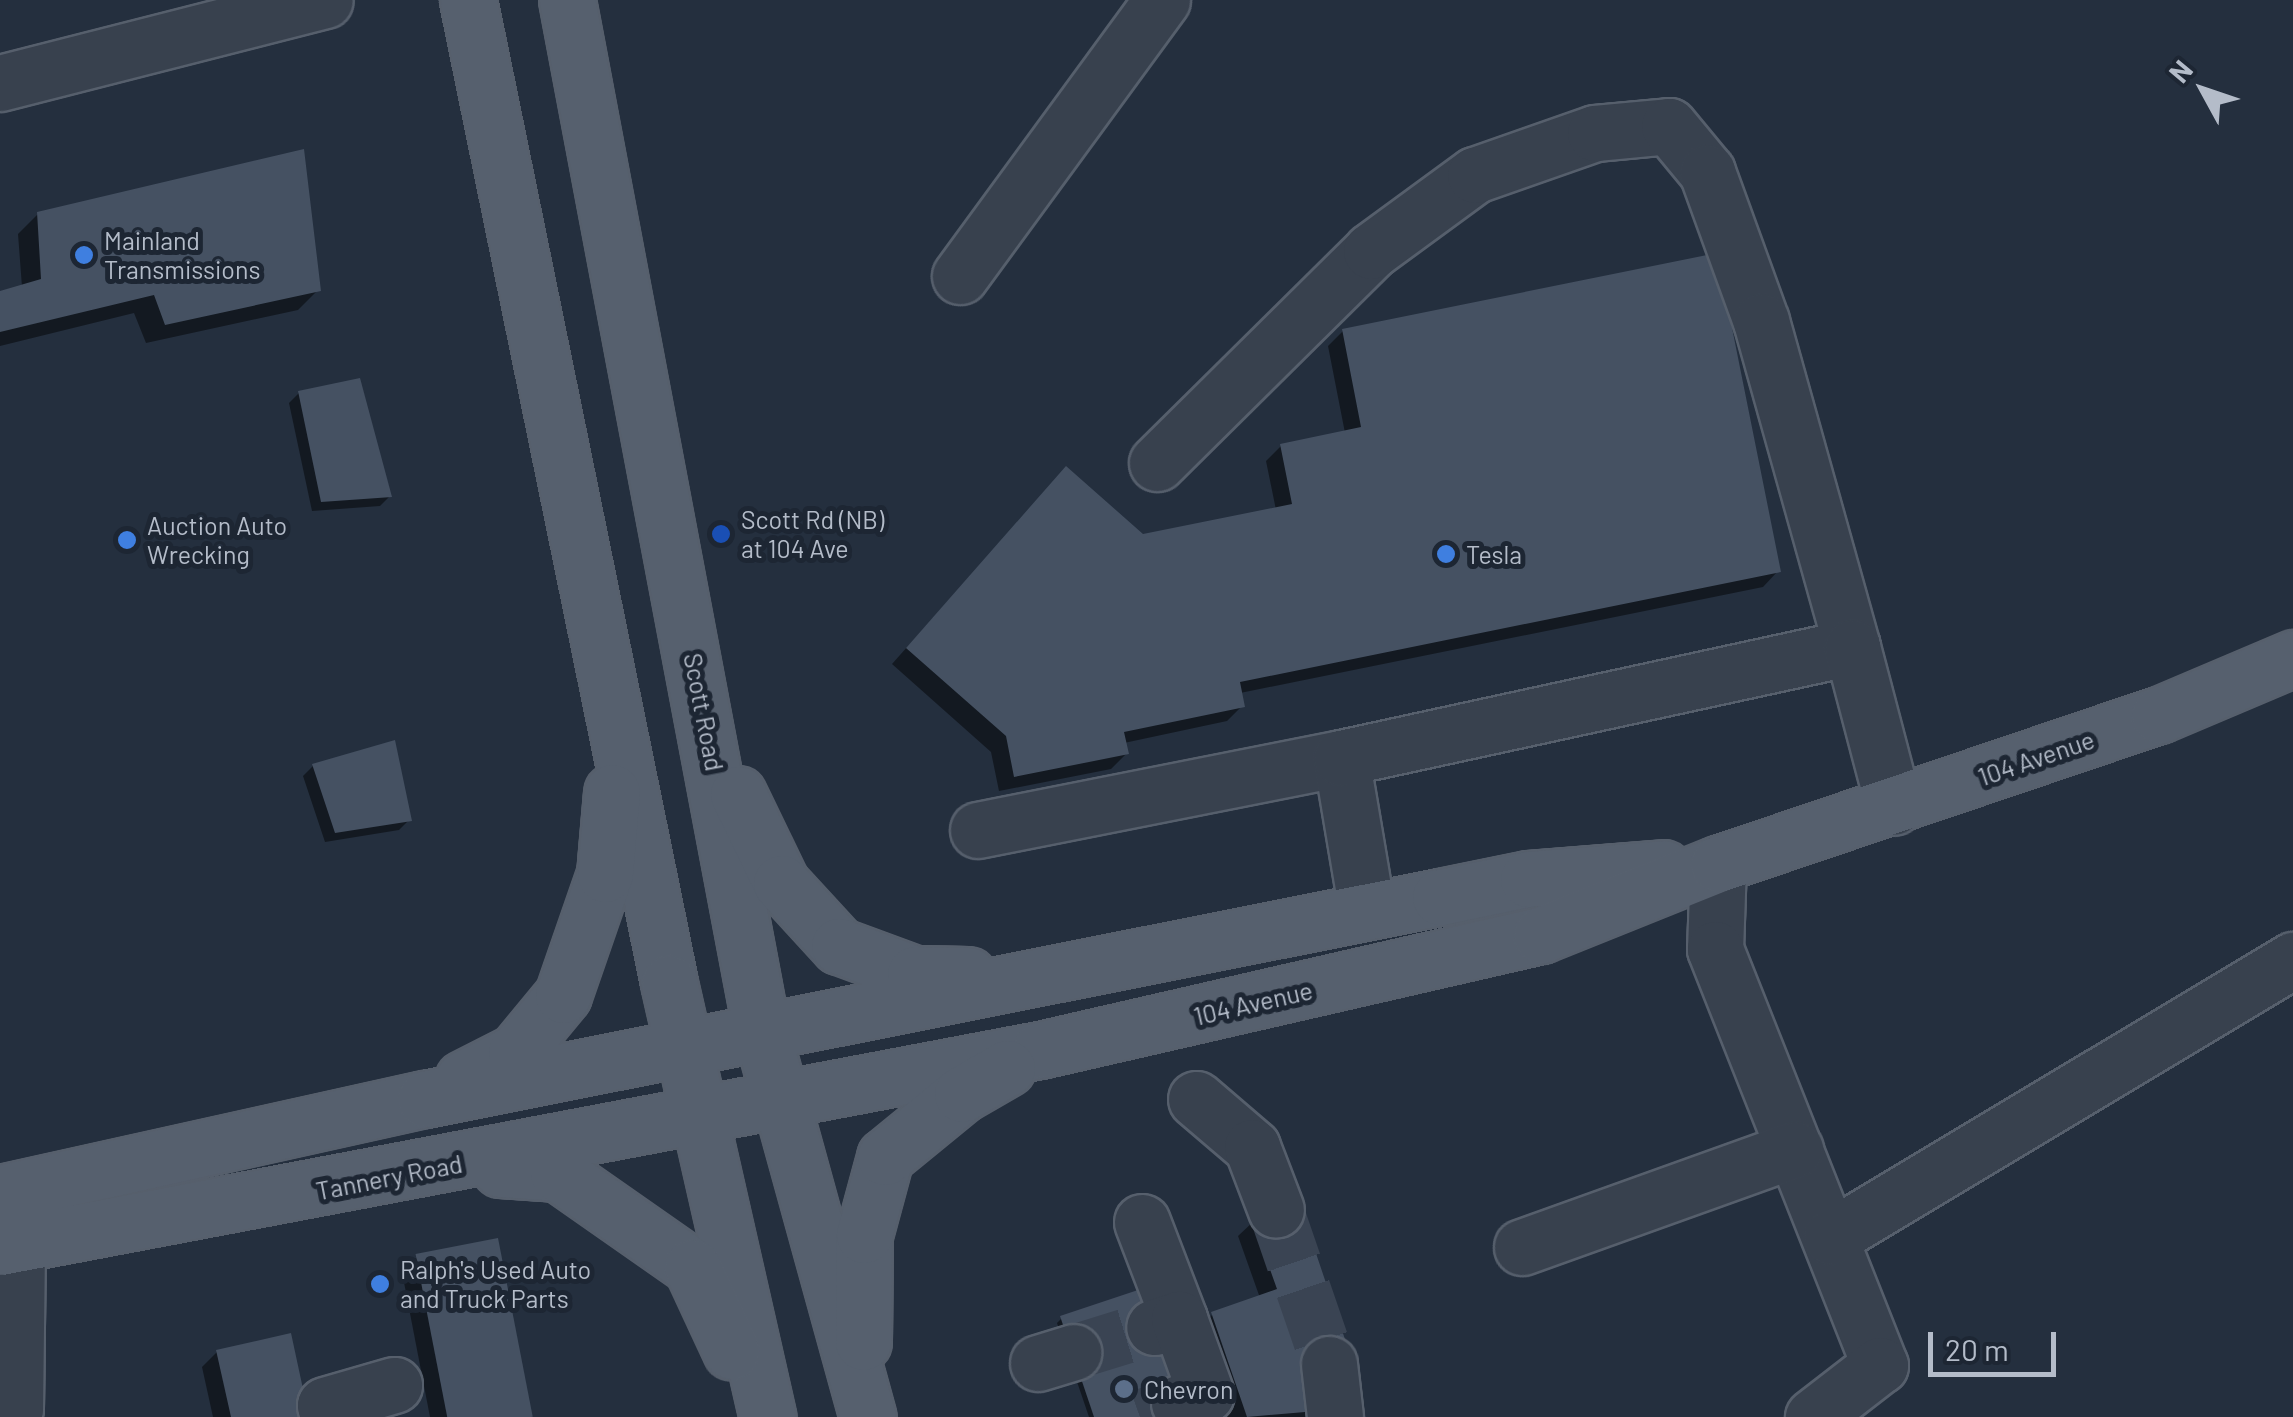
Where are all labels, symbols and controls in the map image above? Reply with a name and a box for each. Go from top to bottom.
north arrow [2153,40,2253,140]
text: N [2161,53,2199,89]
place label: Mainland Transmissions [104,226,260,285]
marker: Mainland Transmissions [73,244,95,266]
place label: Scott Rd (NB) at 104 Ave [741,505,884,564]
place label: Auction Auto Wrecking [147,511,287,570]
marker: Scott Rd (NB) at 104 Ave [710,523,732,545]
marker: Auction Auto Wrecking [116,529,138,551]
place label: Tesla [1466,539,1522,569]
marker: Tesla [1435,543,1457,565]
street label: Scott Road [678,650,730,774]
street label: 104 Avenue [1974,724,2098,792]
street label: 104 Avenue [1191,975,1315,1031]
street label: Tannery Road [313,1148,465,1206]
place label: Ralph's Used Auto and Truck Parts [400,1255,591,1314]
marker: Ralph's Used Auto and Truck Parts [369,1273,391,1295]
scale bar [1933,1312,2060,1374]
text: 20 m [1945,1331,2009,1367]
place label: Chevron [1144,1374,1233,1404]
marker: Chevron [1113,1378,1135,1400]

